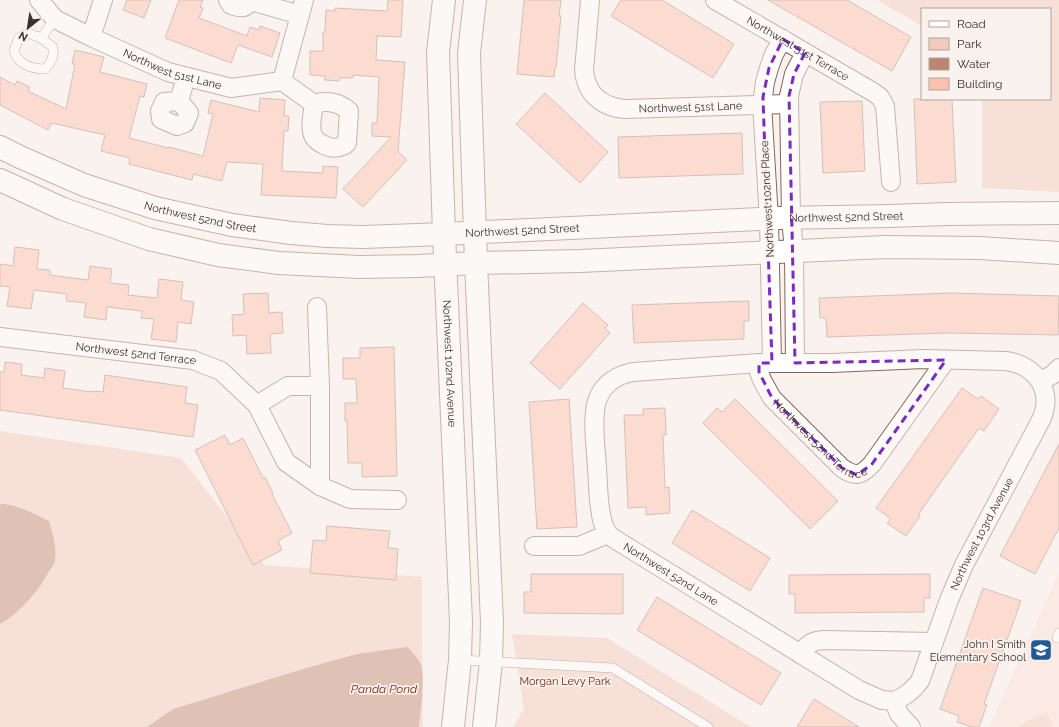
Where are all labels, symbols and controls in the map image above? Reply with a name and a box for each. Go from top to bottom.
north arrow [8,8,48,48]
legend [921,8,1051,100]
street label: Northwest 51st Terrace [744,14,852,84]
text: Road [957,17,986,31]
text: N [16,28,30,44]
text: Park [957,37,982,51]
street label: Northwest 51st Lane [121,46,223,93]
text: Water [957,57,991,71]
text: Building [957,77,1003,91]
street label: Northwest 51st Lane [638,99,743,116]
street label: Northwest 102nd Place [758,140,777,258]
street label: Northwest 52nd Street [142,199,257,235]
street label: Northwest 52nd Street [789,210,904,225]
street label: Northwest 52nd Street [465,222,580,240]
street label: Northwest 102nd Avenue [440,300,458,428]
street label: Northwest 52nd Terrace [75,340,199,368]
street label: Northwest 52nd Terrace [770,397,870,481]
street label: Northwest 103rd Avenue [948,475,1016,592]
street label: Northwest 52nd Lane [621,540,721,609]
school or university icon: John I Smith Elementary School [1028,637,1054,663]
place label: John I Smith Elementary School [930,638,1026,664]
park label: Morgan Levy Park [519,675,611,688]
water label: Panda Pond [351,682,418,696]

